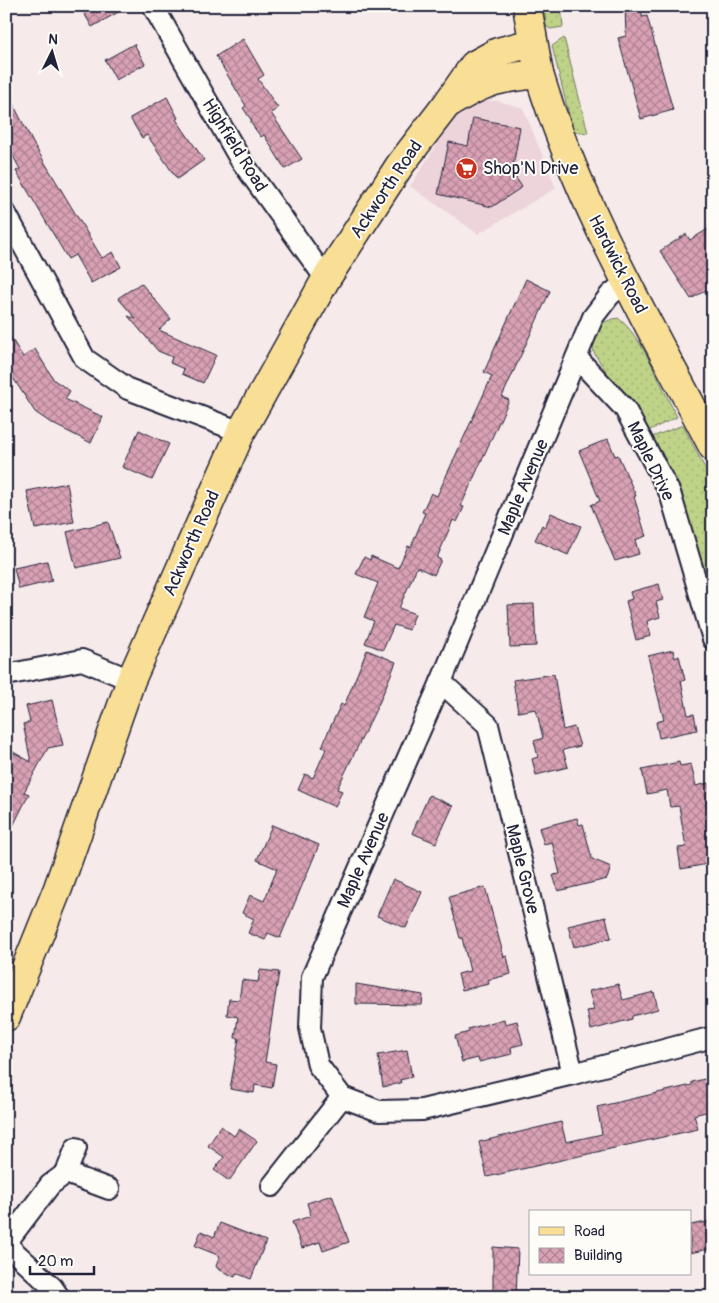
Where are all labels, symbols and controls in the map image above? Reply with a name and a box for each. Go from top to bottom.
north arrow [28,28,78,78]
text: N [48,31,59,48]
street label: Highfield Road [197,94,272,196]
street label: Ackworth Road [345,136,428,243]
supermarket icon: Shop'N Drive [455,156,479,180]
place label: Shop'N Drive [483,157,578,180]
street label: Hardwick Road [583,211,652,317]
street label: Maple Drive [622,418,680,505]
street label: Maple Avenue [493,436,554,539]
street label: Ackworth Road [158,487,225,600]
street label: Maple Avenue [332,809,395,912]
street label: Maple Grove [500,822,545,916]
legend [529,1210,692,1276]
text: Road [574,1222,605,1241]
scale bar [30,1243,94,1275]
text: Building [574,1246,622,1265]
text: 20 m [38,1252,73,1271]

